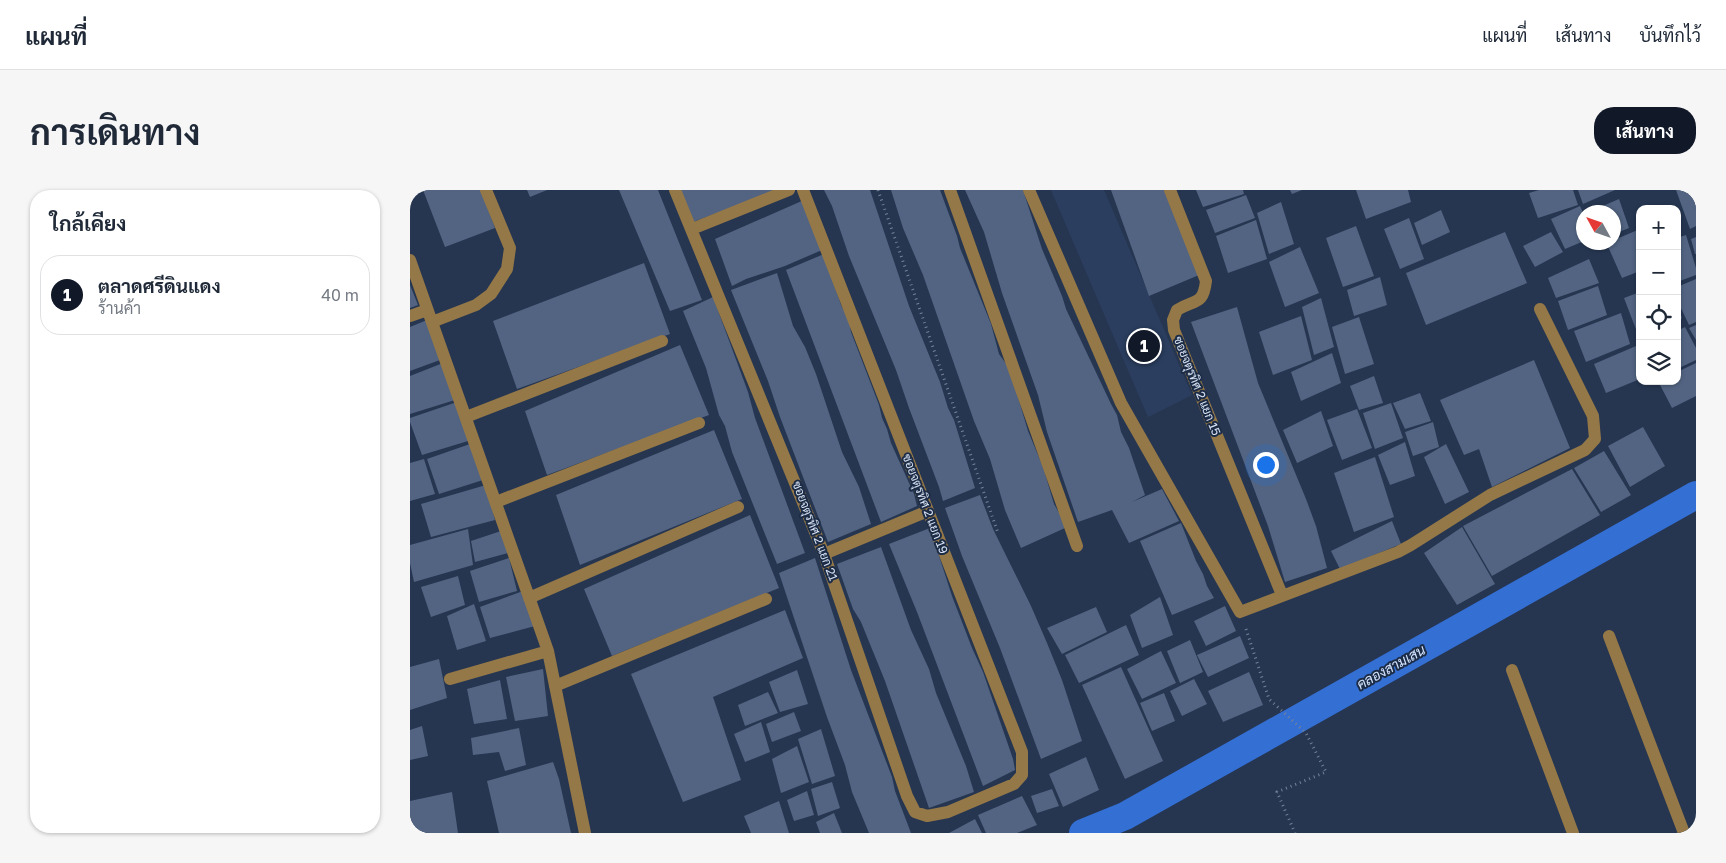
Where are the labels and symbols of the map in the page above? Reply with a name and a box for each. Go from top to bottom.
north arrow [1576,205,1621,250]
pin: 1 [1128,327,1160,365]
street label: ซอยจตุรทิศ 2 แยก 15 [1169,334,1224,438]
street label: ซอยจตุรทิศ 2 แยก 19 [898,452,951,557]
your location [1253,452,1279,478]
street label: ซอยจตุรทิศ 2 แยก 21 [788,479,841,584]
water label: คลองสามเสน [1353,641,1428,692]

